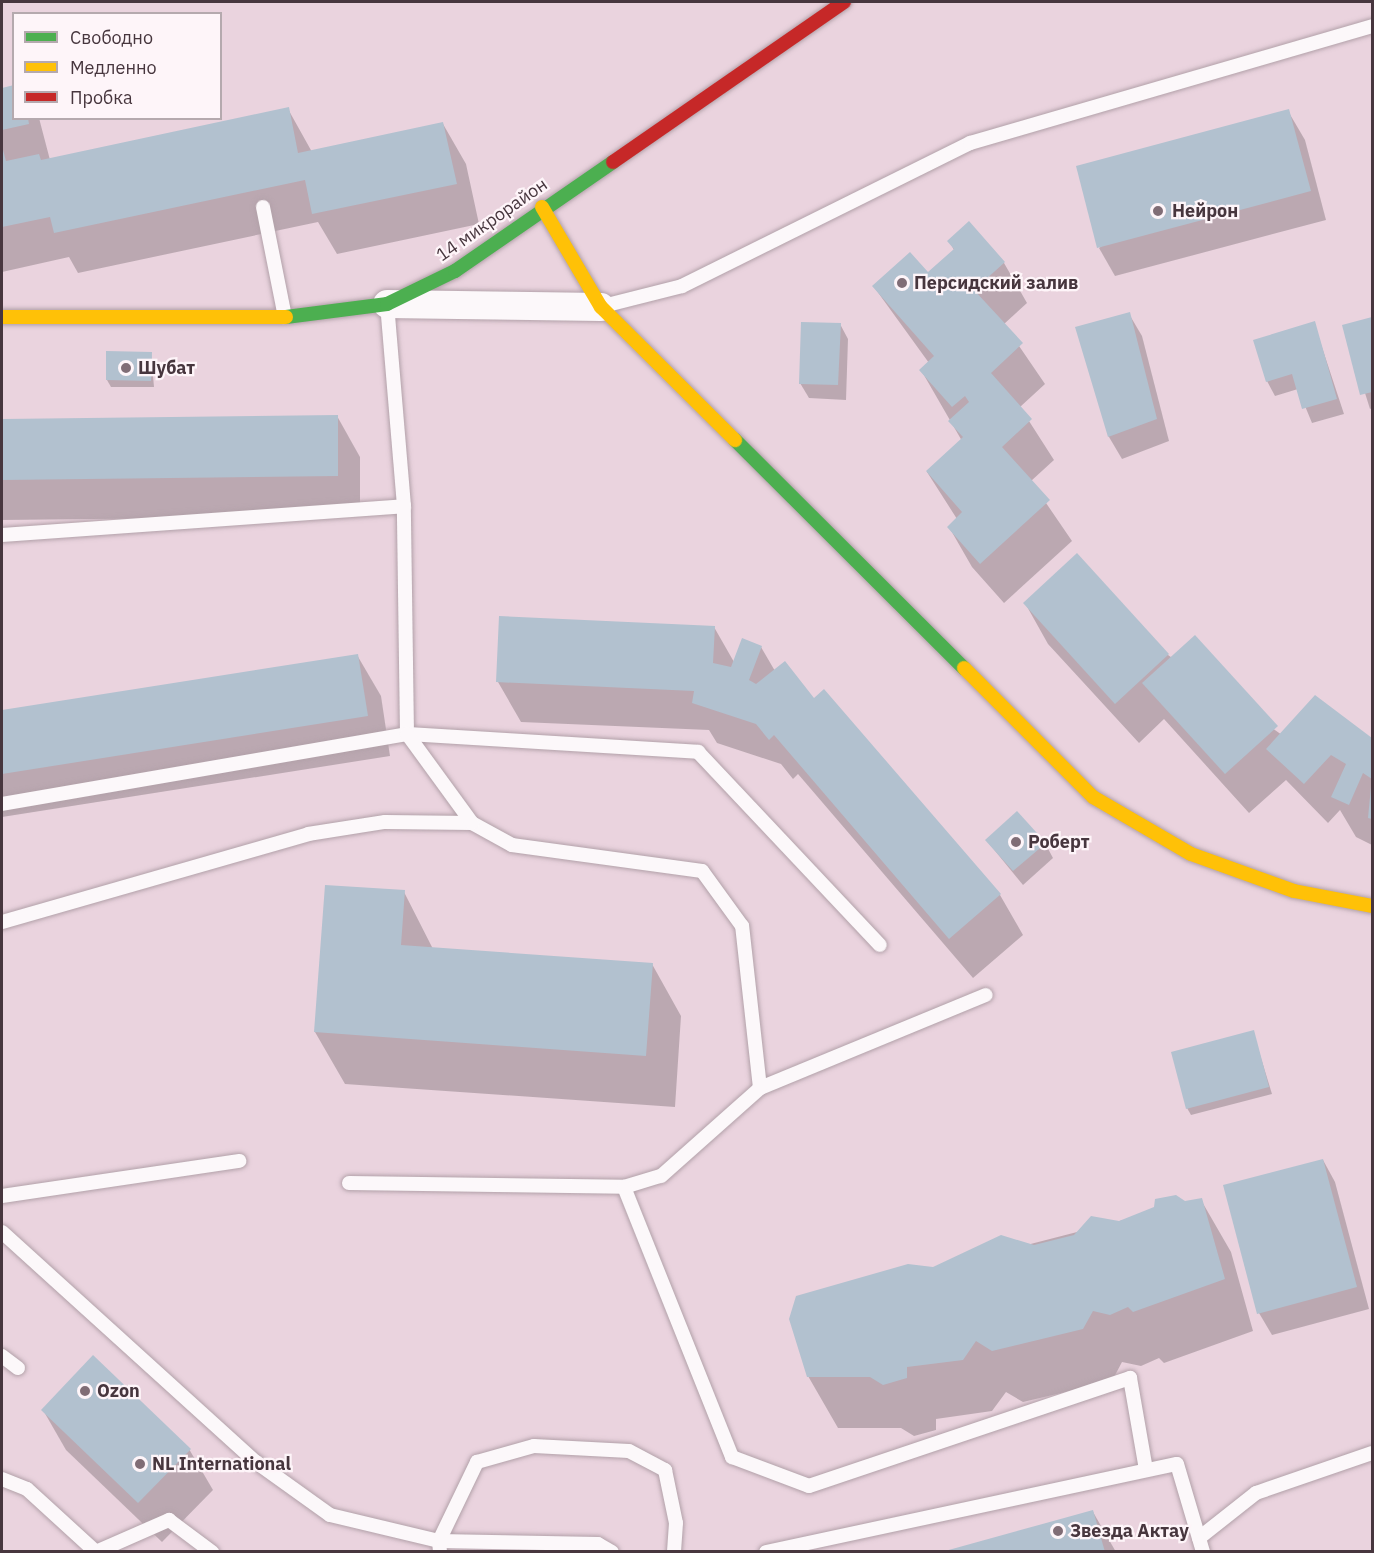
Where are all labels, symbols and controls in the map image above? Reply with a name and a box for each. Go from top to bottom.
legend [12,12,222,120]
text: Свободно [70,26,153,49]
text: Медленно [70,56,157,79]
text: Пробка [70,86,133,109]
street label: 14 микрорайон [432,174,552,266]
place label: Нейрон [1172,200,1238,222]
marker: Нейрон [1149,202,1167,220]
place label: Персидский залив [914,272,1078,294]
marker: Персидский залив [895,276,909,290]
place label: Шубат [138,357,195,379]
marker: Шубат [119,361,133,375]
place label: Роберт [1028,831,1090,853]
marker: Роберт [1009,835,1023,849]
place label: Ozon [97,1380,140,1402]
marker: Ozon [78,1384,92,1398]
place label: NL International [152,1453,291,1475]
marker: NL International [133,1457,147,1471]
place label: Звезда Актау [1070,1520,1189,1542]
marker: Звезда Актау [1051,1524,1065,1538]

